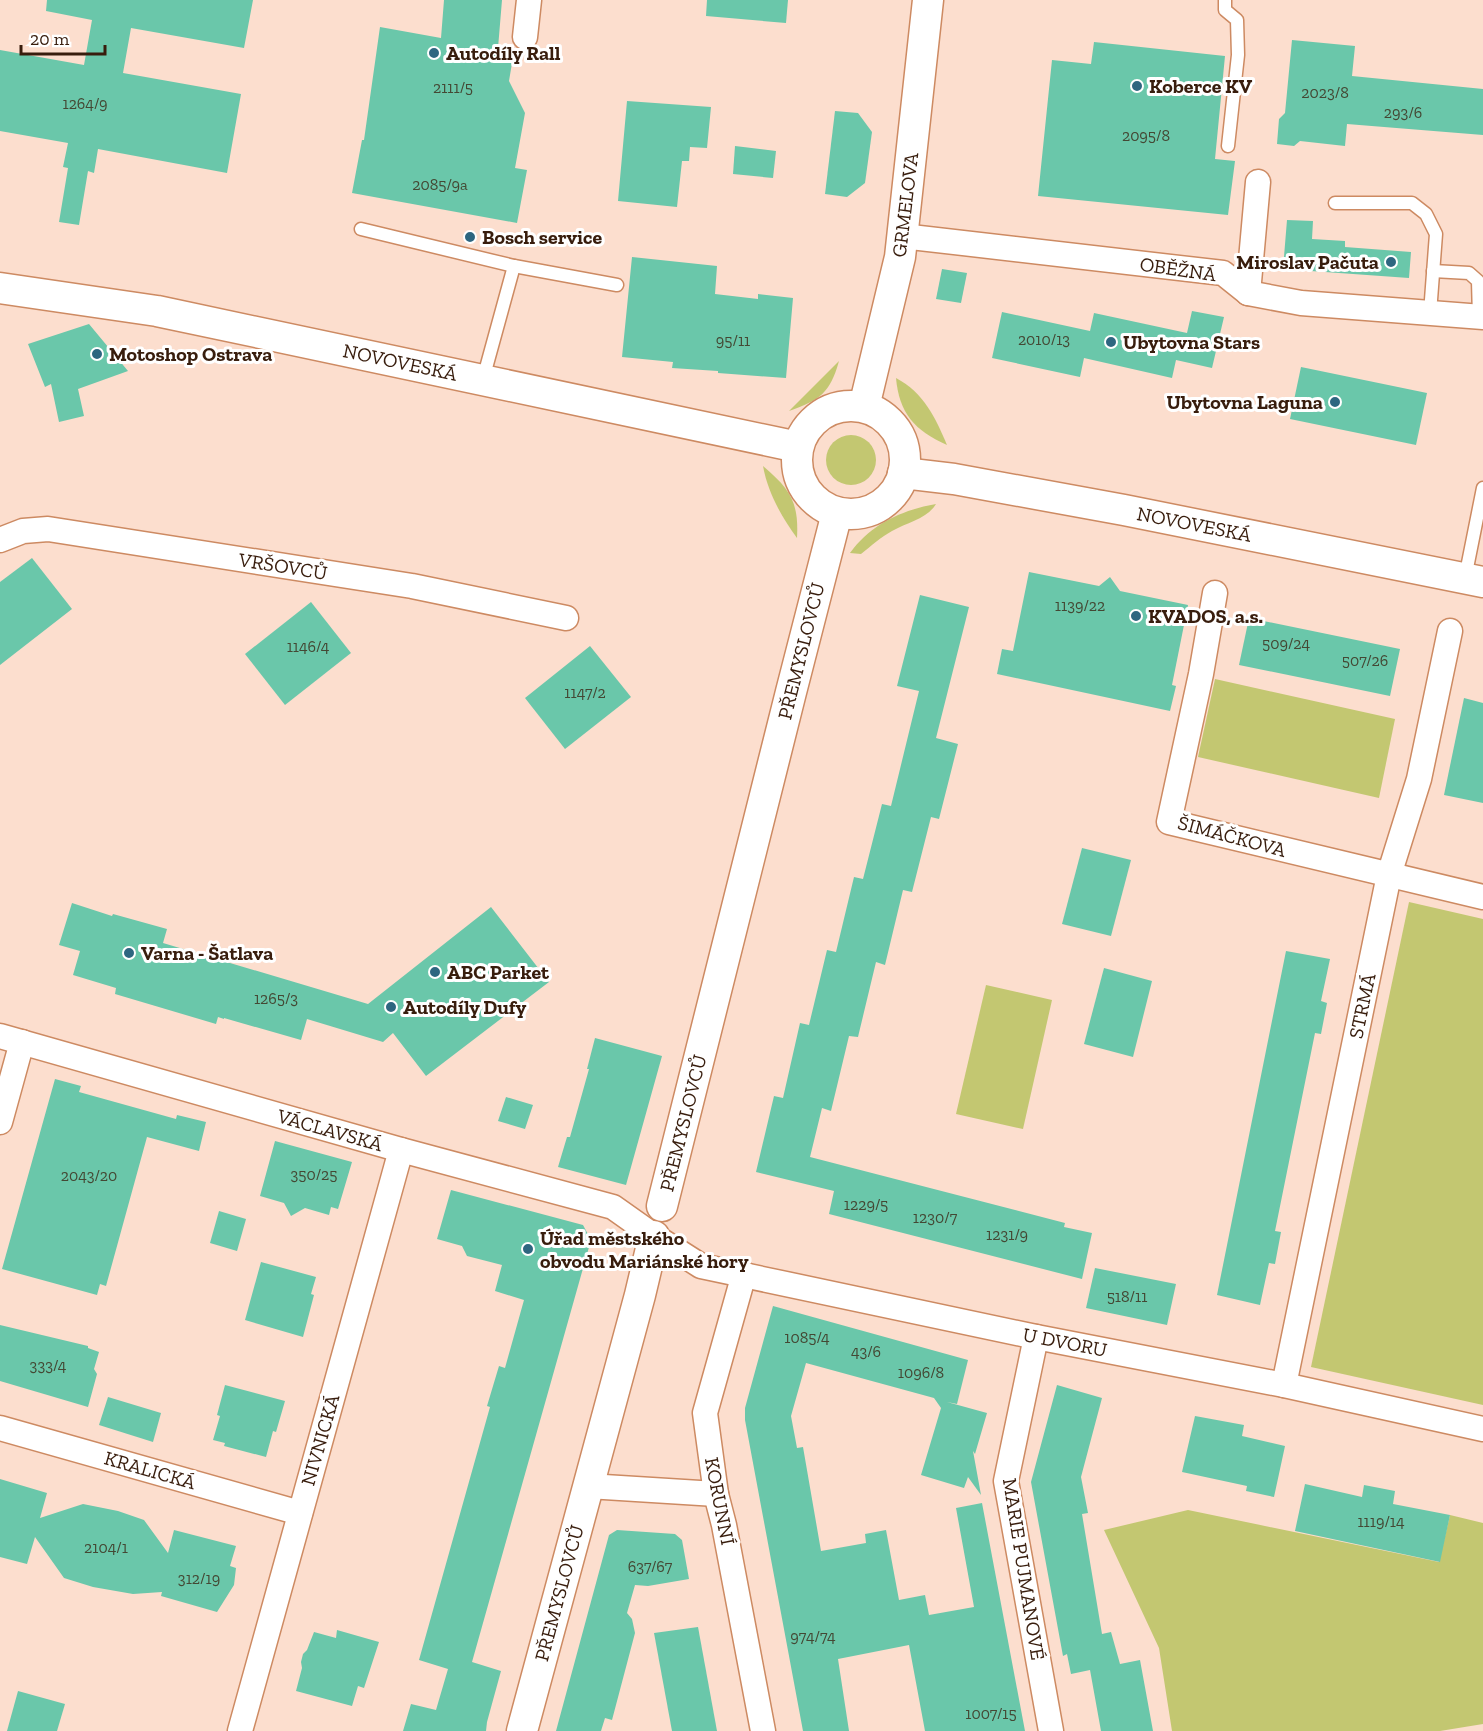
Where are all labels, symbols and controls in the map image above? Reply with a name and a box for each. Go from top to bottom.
scale bar [21,18,105,56]
text: 20 m [30,28,70,50]
place label: Autodíly Rall [446,41,561,65]
marker: Autodíly Rall [427,46,441,60]
place label: Koberce KV [1149,74,1253,98]
house number: 2111/5 [433,78,473,97]
marker: Koberce KV [1130,79,1144,93]
house number: 2023/8 [1301,83,1349,102]
house number: 1264/9 [62,94,108,113]
house number: 293/6 [1384,103,1422,122]
house number: 2095/8 [1122,126,1170,145]
street label: GRMELOVA [887,150,923,259]
house number: 2085/9a [412,175,468,194]
place label: Bosch service [482,225,602,249]
marker: Bosch service [463,230,477,244]
place label: Miroslav Pačuta [1236,250,1379,274]
street label: OBĚŽNÁ [1138,252,1219,286]
marker: Miroslav Pačuta [1384,255,1398,269]
house number: 2010/13 [1018,330,1070,349]
place label: Ubytovna Stars [1123,330,1260,354]
house number: 95/11 [716,331,750,350]
marker: Ubytovna Stars [1104,335,1118,349]
street label: NOVOVESKÁ [341,338,460,386]
place label: Motoshop Ostrava [109,342,272,366]
marker: Motoshop Ostrava [90,347,104,361]
place label: Ubytovna Laguna [1167,390,1323,414]
marker: Ubytovna Laguna [1328,395,1342,409]
street label: NOVOVESKÁ [1135,501,1254,547]
street label: VRŠOVCŮ [236,547,329,585]
street label: PŘEMYSLOVCŮ [772,580,830,722]
house number: 1139/22 [1055,596,1105,615]
place label: KVADOS, a.s. [1148,604,1263,628]
marker: KVADOS, a.s. [1129,609,1143,623]
house number: 509/24 [1262,634,1310,653]
house number: 1146/4 [287,637,330,656]
house number: 507/26 [1342,651,1388,670]
house number: 1147/2 [564,683,606,702]
street label: ŠIMÁČKOVA [1175,810,1290,862]
place label: Varna - Šatlava [141,941,273,965]
marker: Varna - Šatlava [122,946,136,960]
place label: ABC Parket [447,960,550,984]
marker: ABC Parket [428,965,442,979]
street label: STRMÁ [1343,970,1381,1041]
house number: 1265/3 [254,989,298,1008]
place label: Autodíly Dufy [403,995,527,1019]
marker: Autodíly Dufy [384,1000,398,1014]
street label: PŘEMYSLOVCŮ [654,1052,712,1194]
street label: VÁCLAVSKÁ [274,1103,386,1157]
house number: 350/25 [291,1165,337,1184]
house number: 2043/20 [61,1166,117,1185]
house number: 1229/5 [844,1195,888,1214]
house number: 1230/7 [913,1208,958,1227]
house number: 1231/9 [986,1225,1028,1244]
place label: Úřad městského obvodu Mariánské hory [540,1226,749,1273]
marker: Úřad městského obvodu Mariánské hory [521,1242,535,1256]
house number: 518/11 [1107,1287,1147,1306]
street label: U DVORU [1021,1322,1109,1362]
house number: 1085/4 [784,1328,830,1347]
house number: 43/6 [851,1342,881,1361]
house number: 333/4 [30,1356,67,1375]
house number: 1096/8 [898,1363,944,1382]
street label: NIVNICKÁ [296,1391,345,1488]
street label: KRALICKÁ [102,1446,199,1495]
street label: KORUNNÍ [700,1455,740,1547]
street label: MARIE PUJMANOVÉ [998,1476,1050,1662]
house number: 1119/14 [1357,1512,1405,1531]
street label: PŘEMYSLOVCŮ [529,1522,589,1664]
house number: 2104/1 [84,1538,128,1557]
house number: 637/67 [628,1557,673,1576]
house number: 312/19 [178,1569,220,1588]
house number: 974/74 [790,1627,836,1646]
house number: 1007/15 [965,1704,1017,1723]

